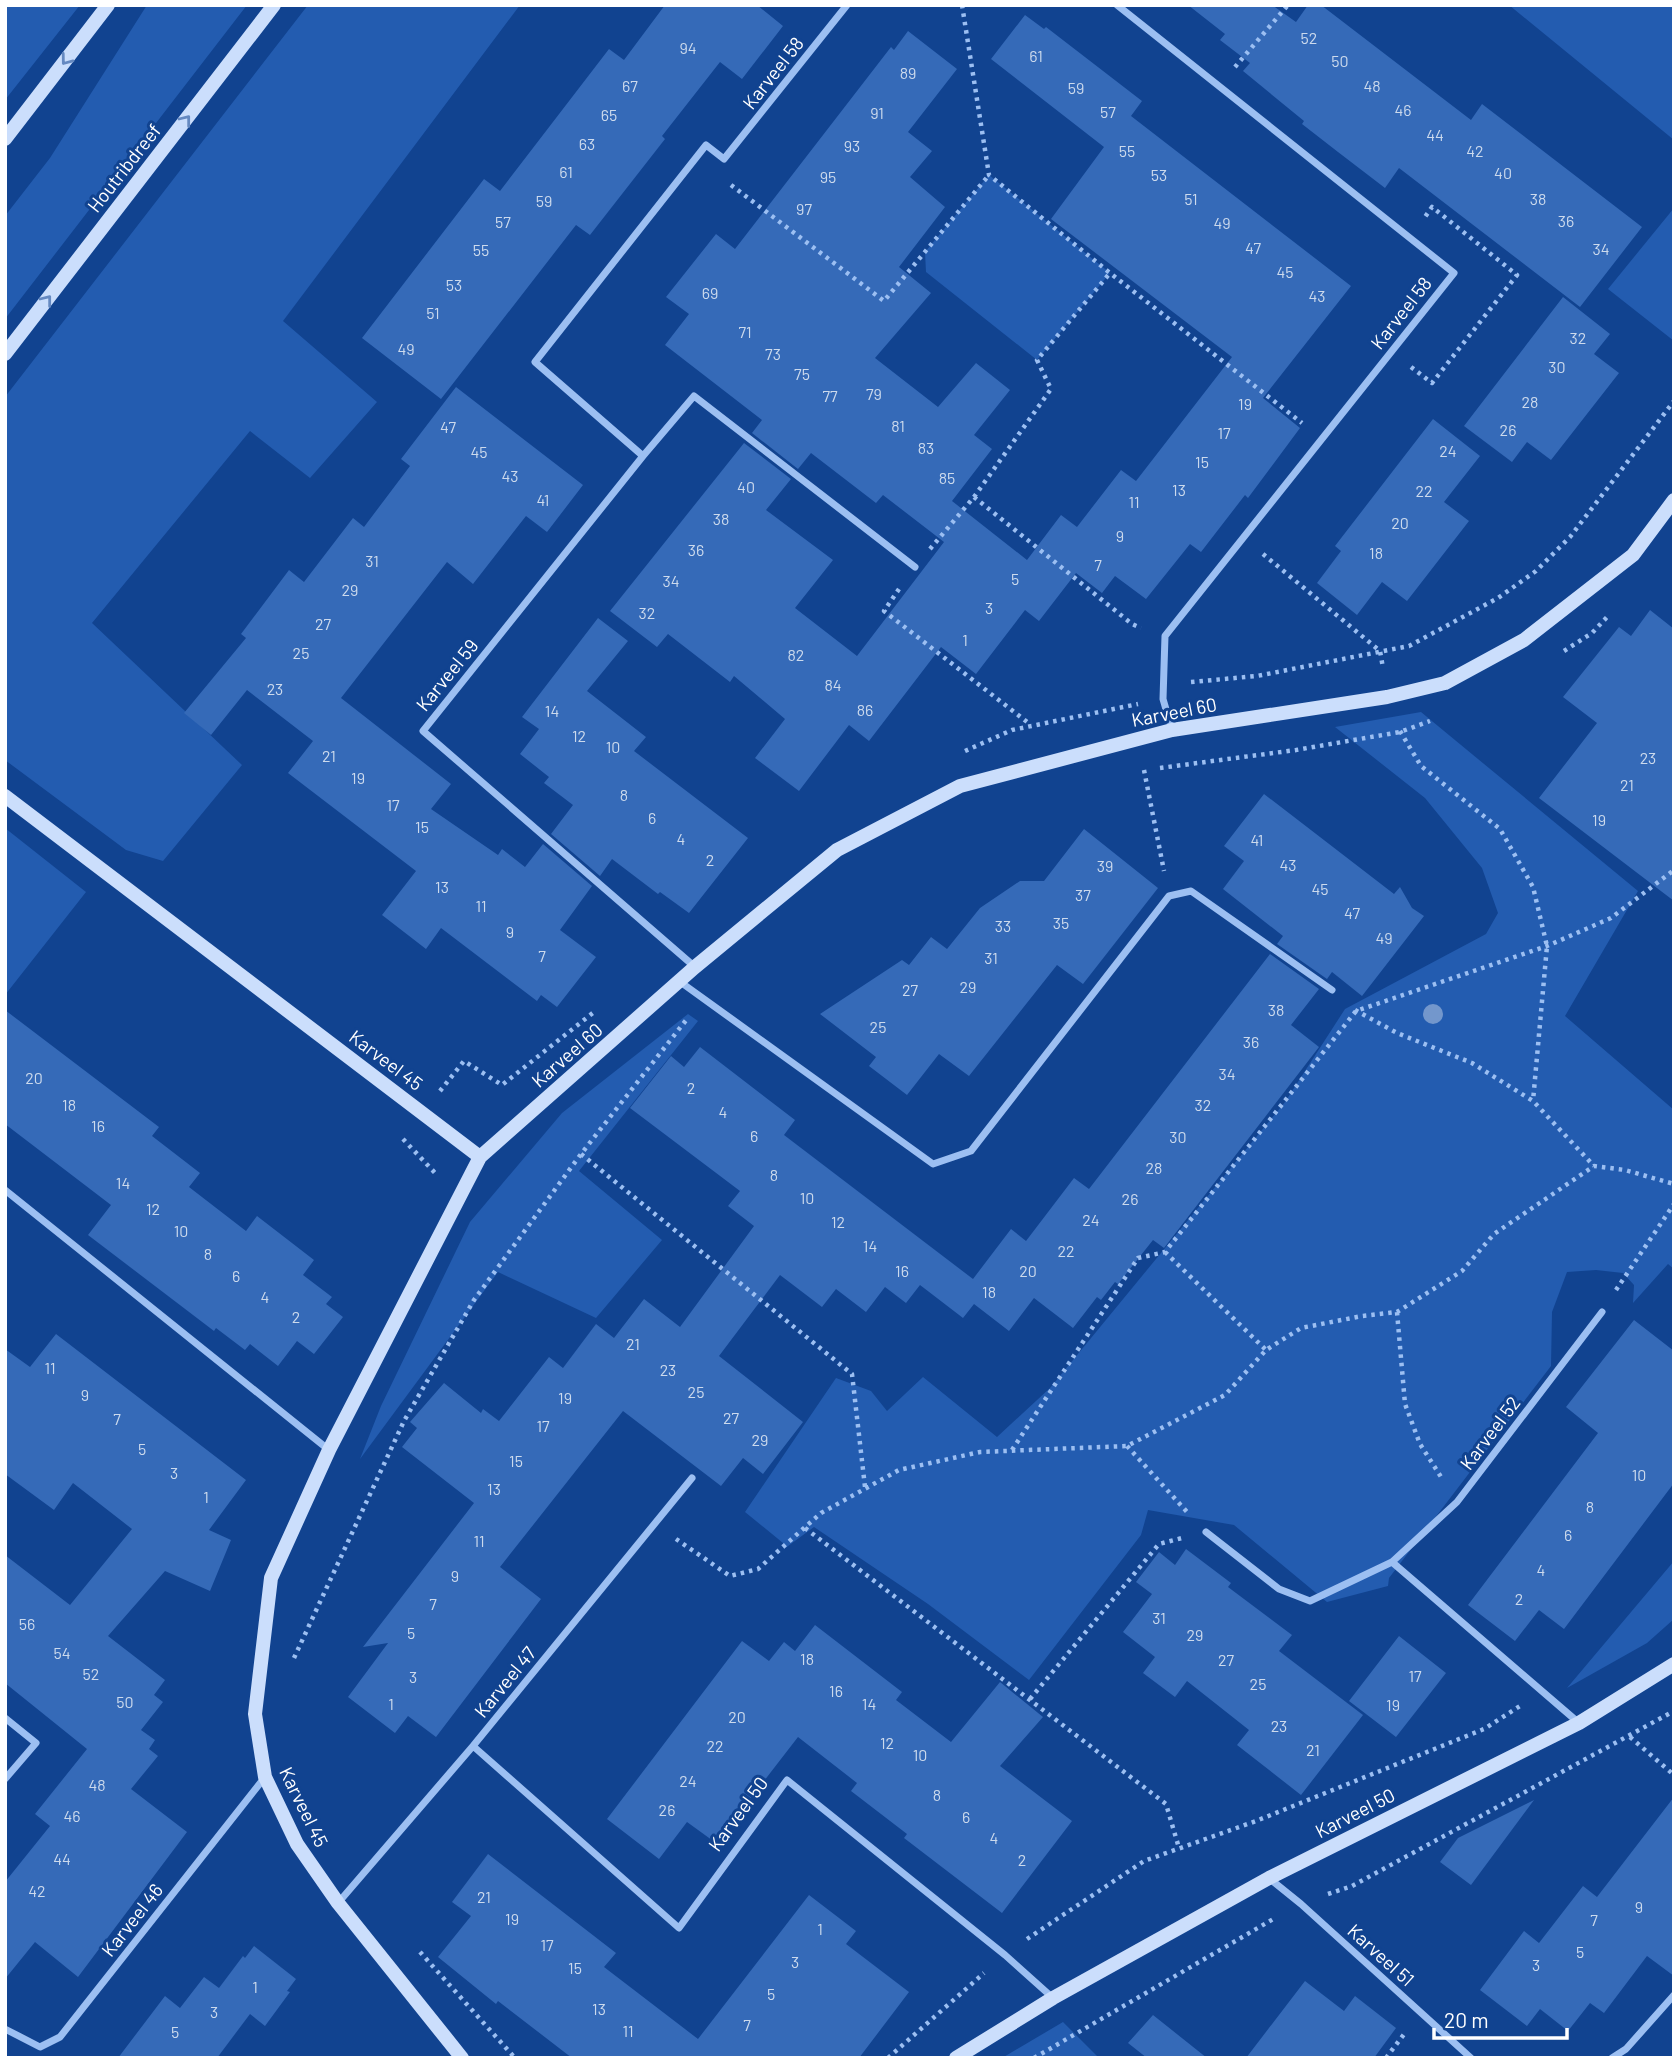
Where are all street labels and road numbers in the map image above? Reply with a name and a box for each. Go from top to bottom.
street label: Karveel 58 [737,32,808,113]
street label: Houtribdreef [82,119,165,217]
street label: Karveel 58 [1365,272,1436,353]
street label: Karveel 59 [411,634,482,715]
street label: Karveel 60 [1129,692,1219,731]
street label: Karveel 60 [527,1018,607,1092]
street label: Karveel 45 [345,1024,428,1095]
street label: Karveel 52 [1455,1391,1525,1474]
street label: Karveel 47 [469,1641,540,1722]
street label: Karveel 45 [275,1763,334,1851]
street label: Karveel 50 [703,1772,772,1855]
street label: Karveel 50 [1311,1783,1398,1842]
street label: Karveel 46 [96,1879,167,1961]
street label: Karveel 51 [1343,1919,1419,1991]

